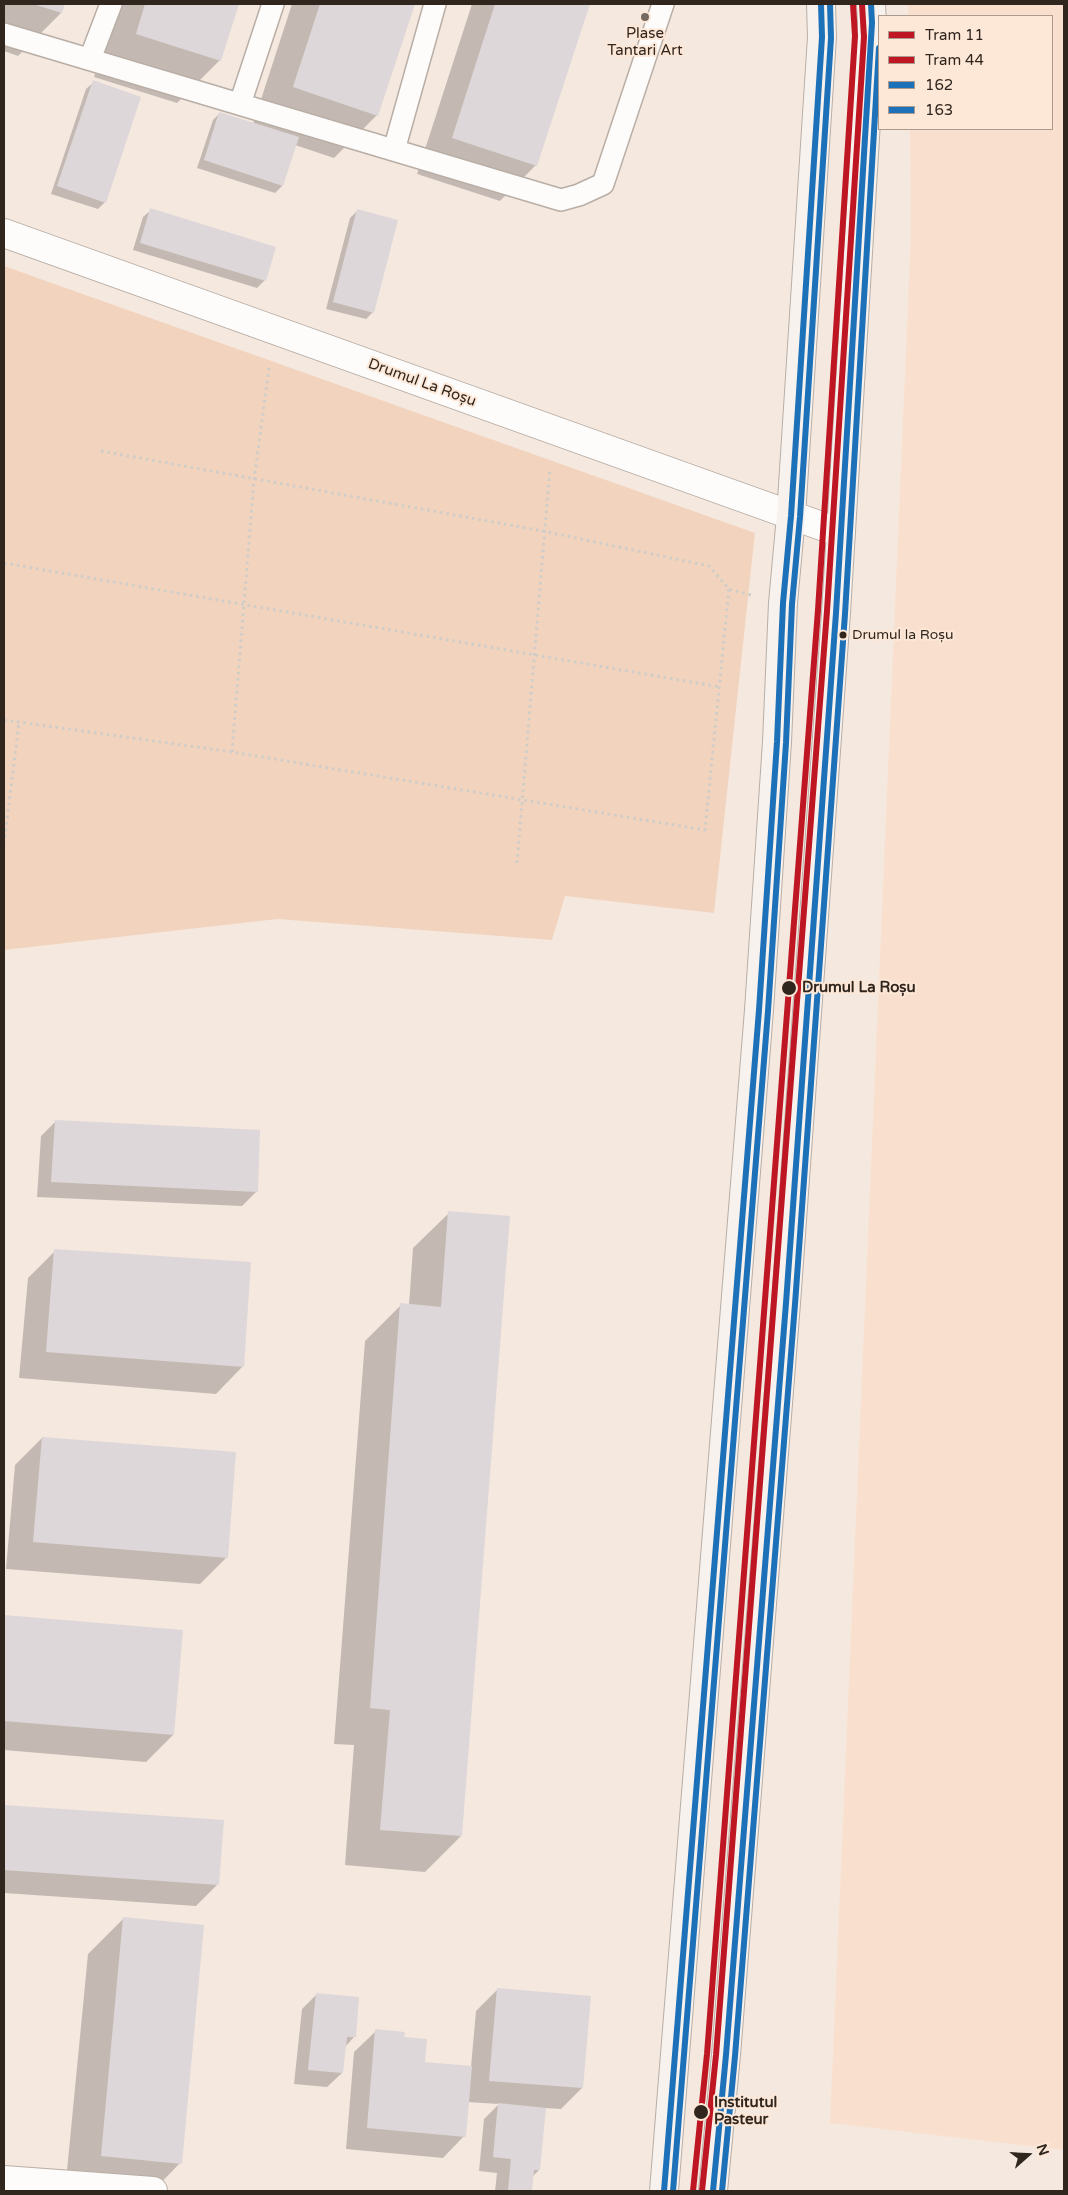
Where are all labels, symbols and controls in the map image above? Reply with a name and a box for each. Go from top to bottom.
marker: Plase Tantari Art [639,11,651,23]
legend [878,15,1053,130]
place label: Plase Tantari Art [607,25,683,60]
text: Tram 11 [925,26,984,44]
text: Tram 44 [925,51,984,69]
text: 162 [925,76,953,94]
text: 163 [925,101,953,119]
street label: Drumul La Roșu [366,355,478,411]
place label: Drumul la Roșu [852,627,953,643]
marker: Drumul la Roșu [838,630,848,640]
marker: Drumul La Roșu [780,979,798,997]
place label: Drumul La Roșu [802,979,916,997]
place label: Institutul Pasteur [714,2094,777,2129]
marker: Institutul Pasteur [692,2103,710,2121]
north arrow [1003,2130,1053,2180]
text: N [1033,2142,1053,2158]

